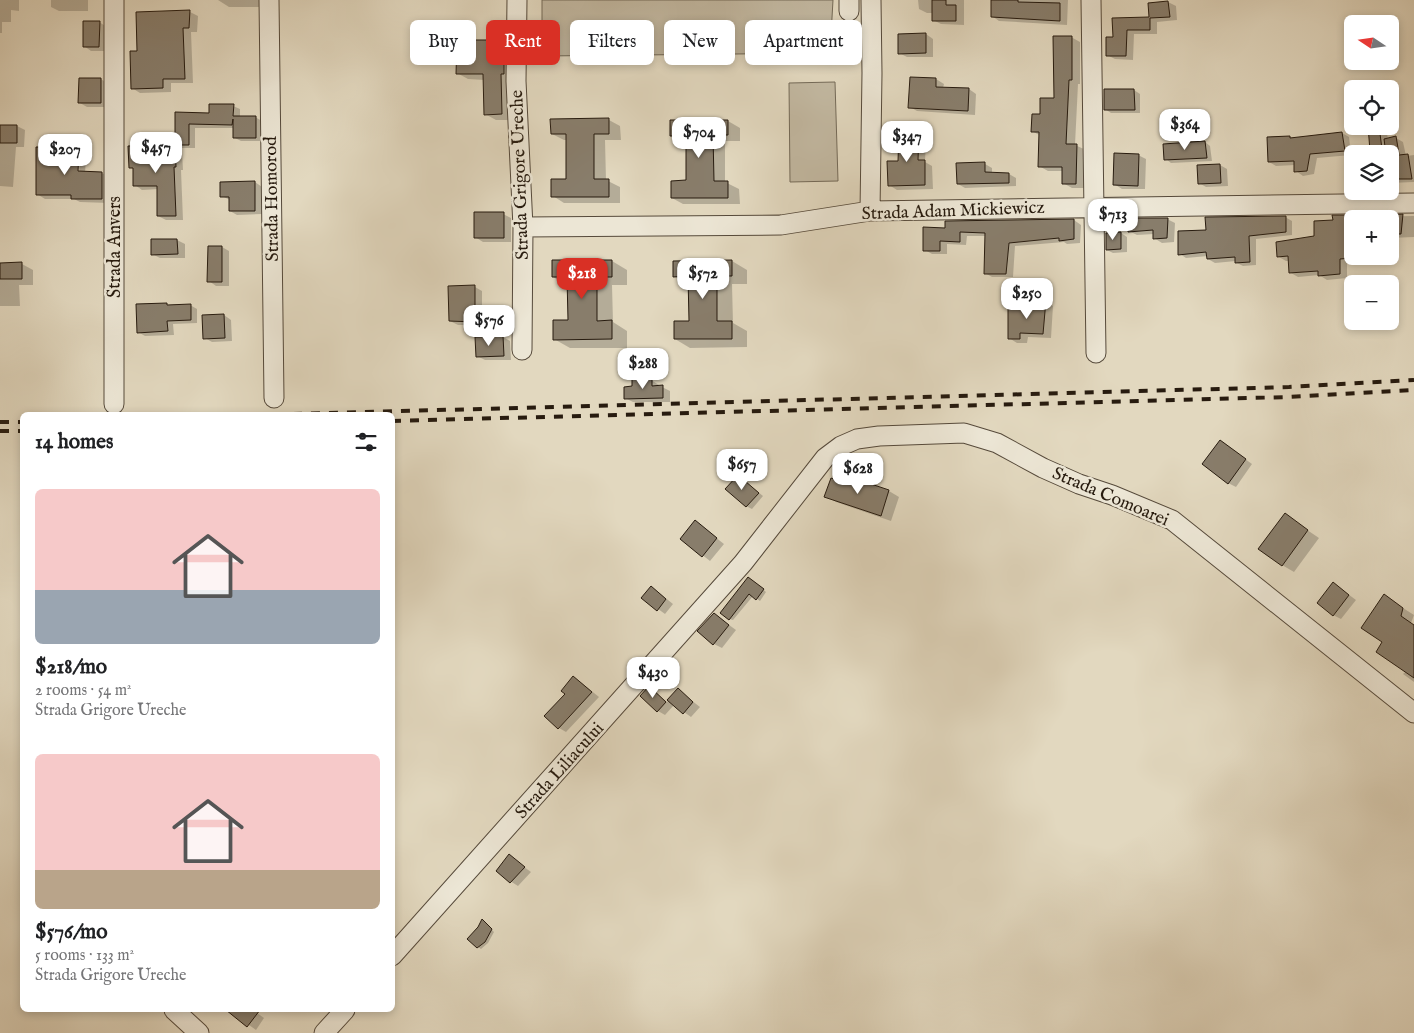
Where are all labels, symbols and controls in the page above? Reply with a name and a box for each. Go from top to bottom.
north arrow [1344,15,1399,70]
map controls [1344,15,1399,330]
chip: Buy [410,20,476,65]
chip: Rent [486,20,560,65]
chip: Filters [570,20,654,65]
chip: New [664,20,735,65]
chip: Apartment [745,20,862,65]
button: locate [1344,80,1399,135]
street label: Strada Grigore Ureche [506,90,535,260]
pin: $364 [1155,108,1215,151]
text: $364 [1170,115,1200,135]
pin: $704 [669,116,729,159]
pin: $347 [877,120,937,163]
text: $704 [683,123,715,143]
text: $347 [892,127,922,147]
pin: $457 [126,132,186,174]
pin: $207 [35,134,95,176]
street label: Strada Homorod [260,136,285,262]
text: $457 [141,138,171,158]
text: $207 [49,140,81,160]
button: layers [1344,145,1399,200]
street label: Strada Anvers [104,196,127,298]
street label: Strada Adam Mickiewicz [861,197,1045,226]
pin: $713 [1083,198,1143,241]
text: $713 [1099,205,1127,225]
button: + [1344,210,1399,265]
pin: $218 [552,258,612,300]
pin: $572 [673,258,733,300]
text: $218 [568,264,596,284]
text: $572 [688,264,718,284]
button: − [1344,275,1399,330]
pin: $250 [997,278,1057,320]
text: $250 [1012,284,1042,304]
pin: $576 [459,304,519,347]
text: $576 [475,311,503,331]
pin: $288 [613,348,673,390]
text: $288 [629,354,657,374]
icon: filters [352,428,380,456]
text: 14 homes [35,429,113,456]
pin: $657 [712,448,772,491]
pin: $628 [828,452,888,495]
text: $657 [728,455,756,475]
text: $628 [843,459,873,479]
street label: Strada Comoarei [1049,462,1172,532]
icon: home [163,521,253,611]
text: $218/mo [35,654,107,681]
pin: $430 [623,656,683,699]
text: $430 [638,663,668,683]
text: 2 rooms · 54 m² [35,681,132,701]
text: Strada Grigore Ureche [35,701,186,721]
street label: Strada Liliacului [511,718,610,824]
icon: home [163,786,253,876]
text: $576/mo [35,919,108,946]
text: 5 rooms · 133 m² [35,946,134,966]
text: Strada Grigore Ureche [35,966,186,986]

